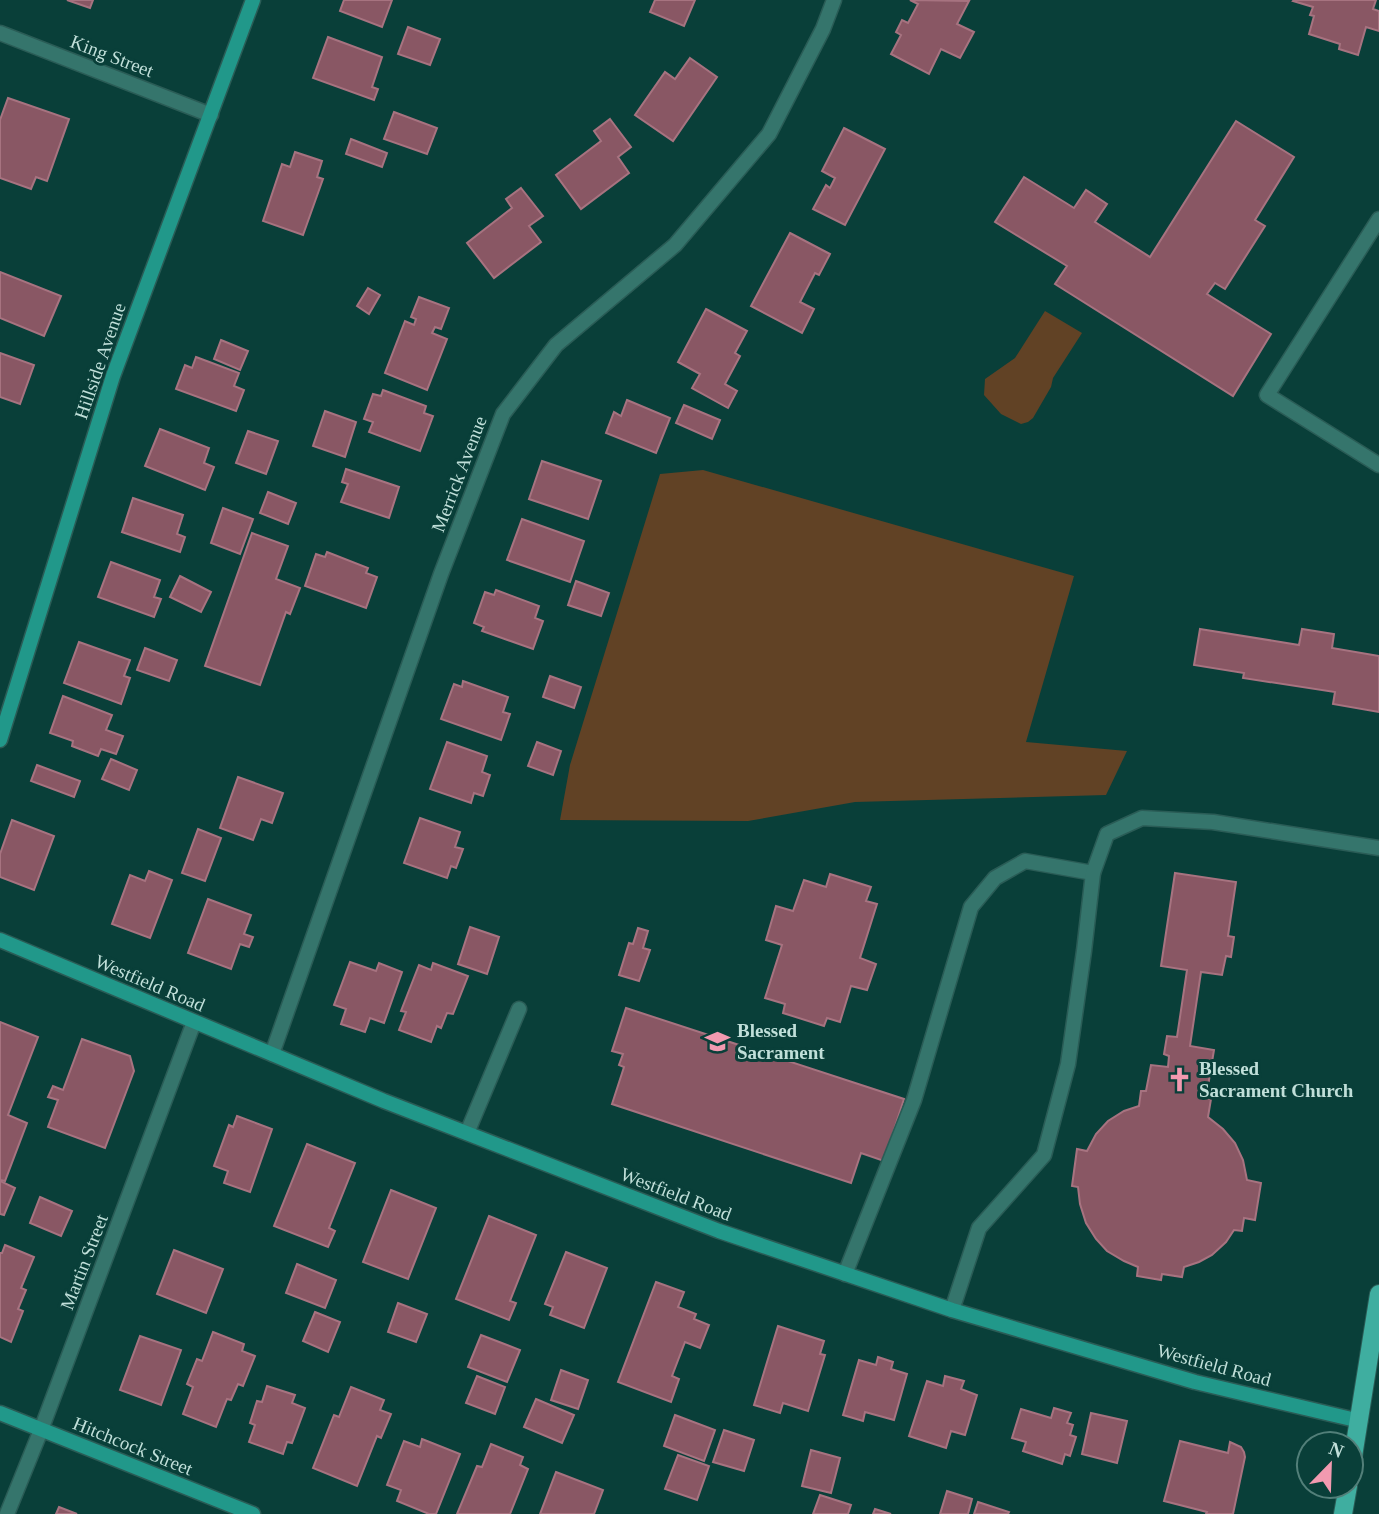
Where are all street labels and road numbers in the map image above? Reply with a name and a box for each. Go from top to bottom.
street label: King Street [68,31,157,82]
street label: Hillside Avenue [70,300,130,422]
street label: Merrick Avenue [427,413,491,535]
street label: Westfield Road [92,950,208,1016]
street label: Westfield Road [618,1163,735,1225]
street label: Martin Street [56,1211,112,1313]
street label: Westfield Road [1155,1340,1274,1390]
street label: Hitchcock Street [70,1412,197,1480]

